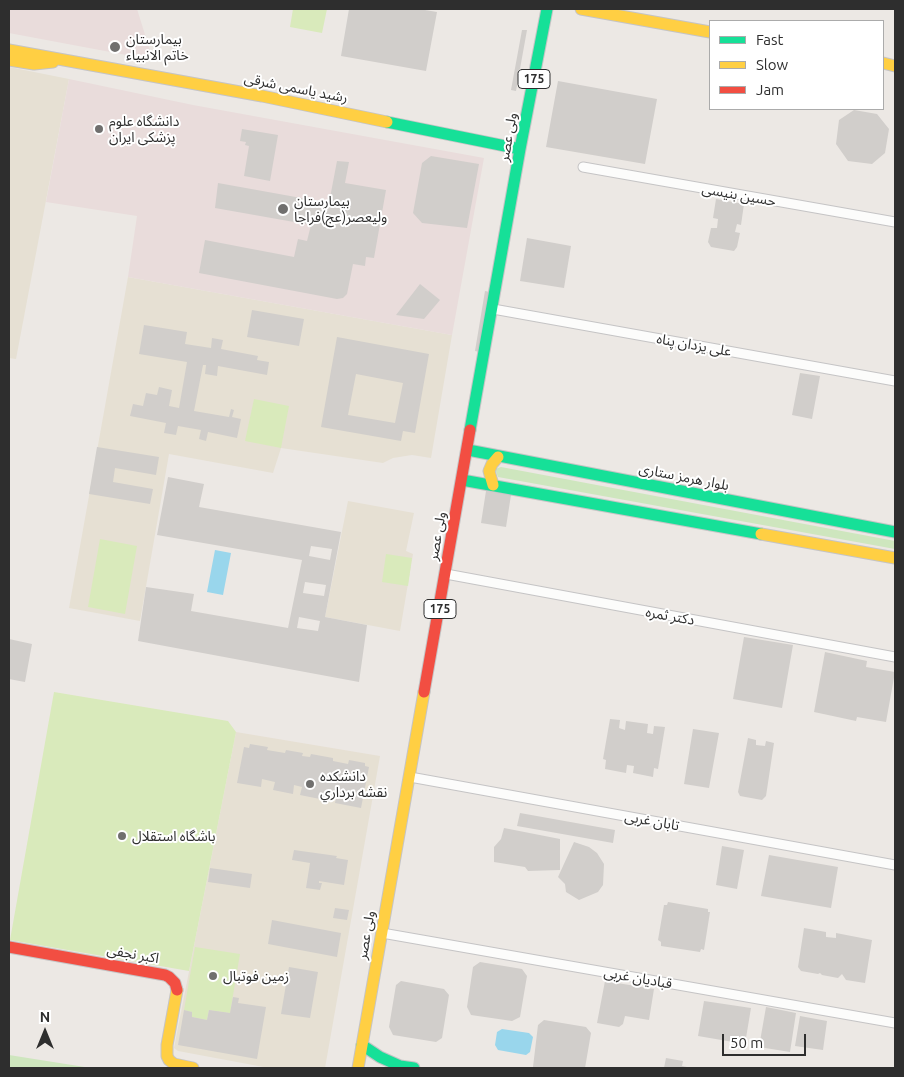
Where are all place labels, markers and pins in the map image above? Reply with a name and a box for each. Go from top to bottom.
place label: بیمارستان خاتم الانبیاء [126,31,189,64]
marker: بیمارستان خاتم الانبیاء [108,40,122,54]
place label: دانشگاه علوم پزشکی ایران [109,113,179,146]
marker: دانشگاه علوم پزشکی ایران [93,123,105,135]
place label: بیمارستان ولیعصر(عج)فراجا [294,193,387,226]
marker: بیمارستان ولیعصر(عج)فراجا [276,202,290,216]
place label: دانشكده نقشه برداري [320,768,387,800]
marker: دانشكده نقشه برداري [304,778,316,790]
place label: باشگاه استقلال [132,828,215,844]
marker: باشگاه استقلال [116,830,128,842]
place label: زمین فوتبال [223,968,289,984]
marker: زمین فوتبال [207,970,219,982]

